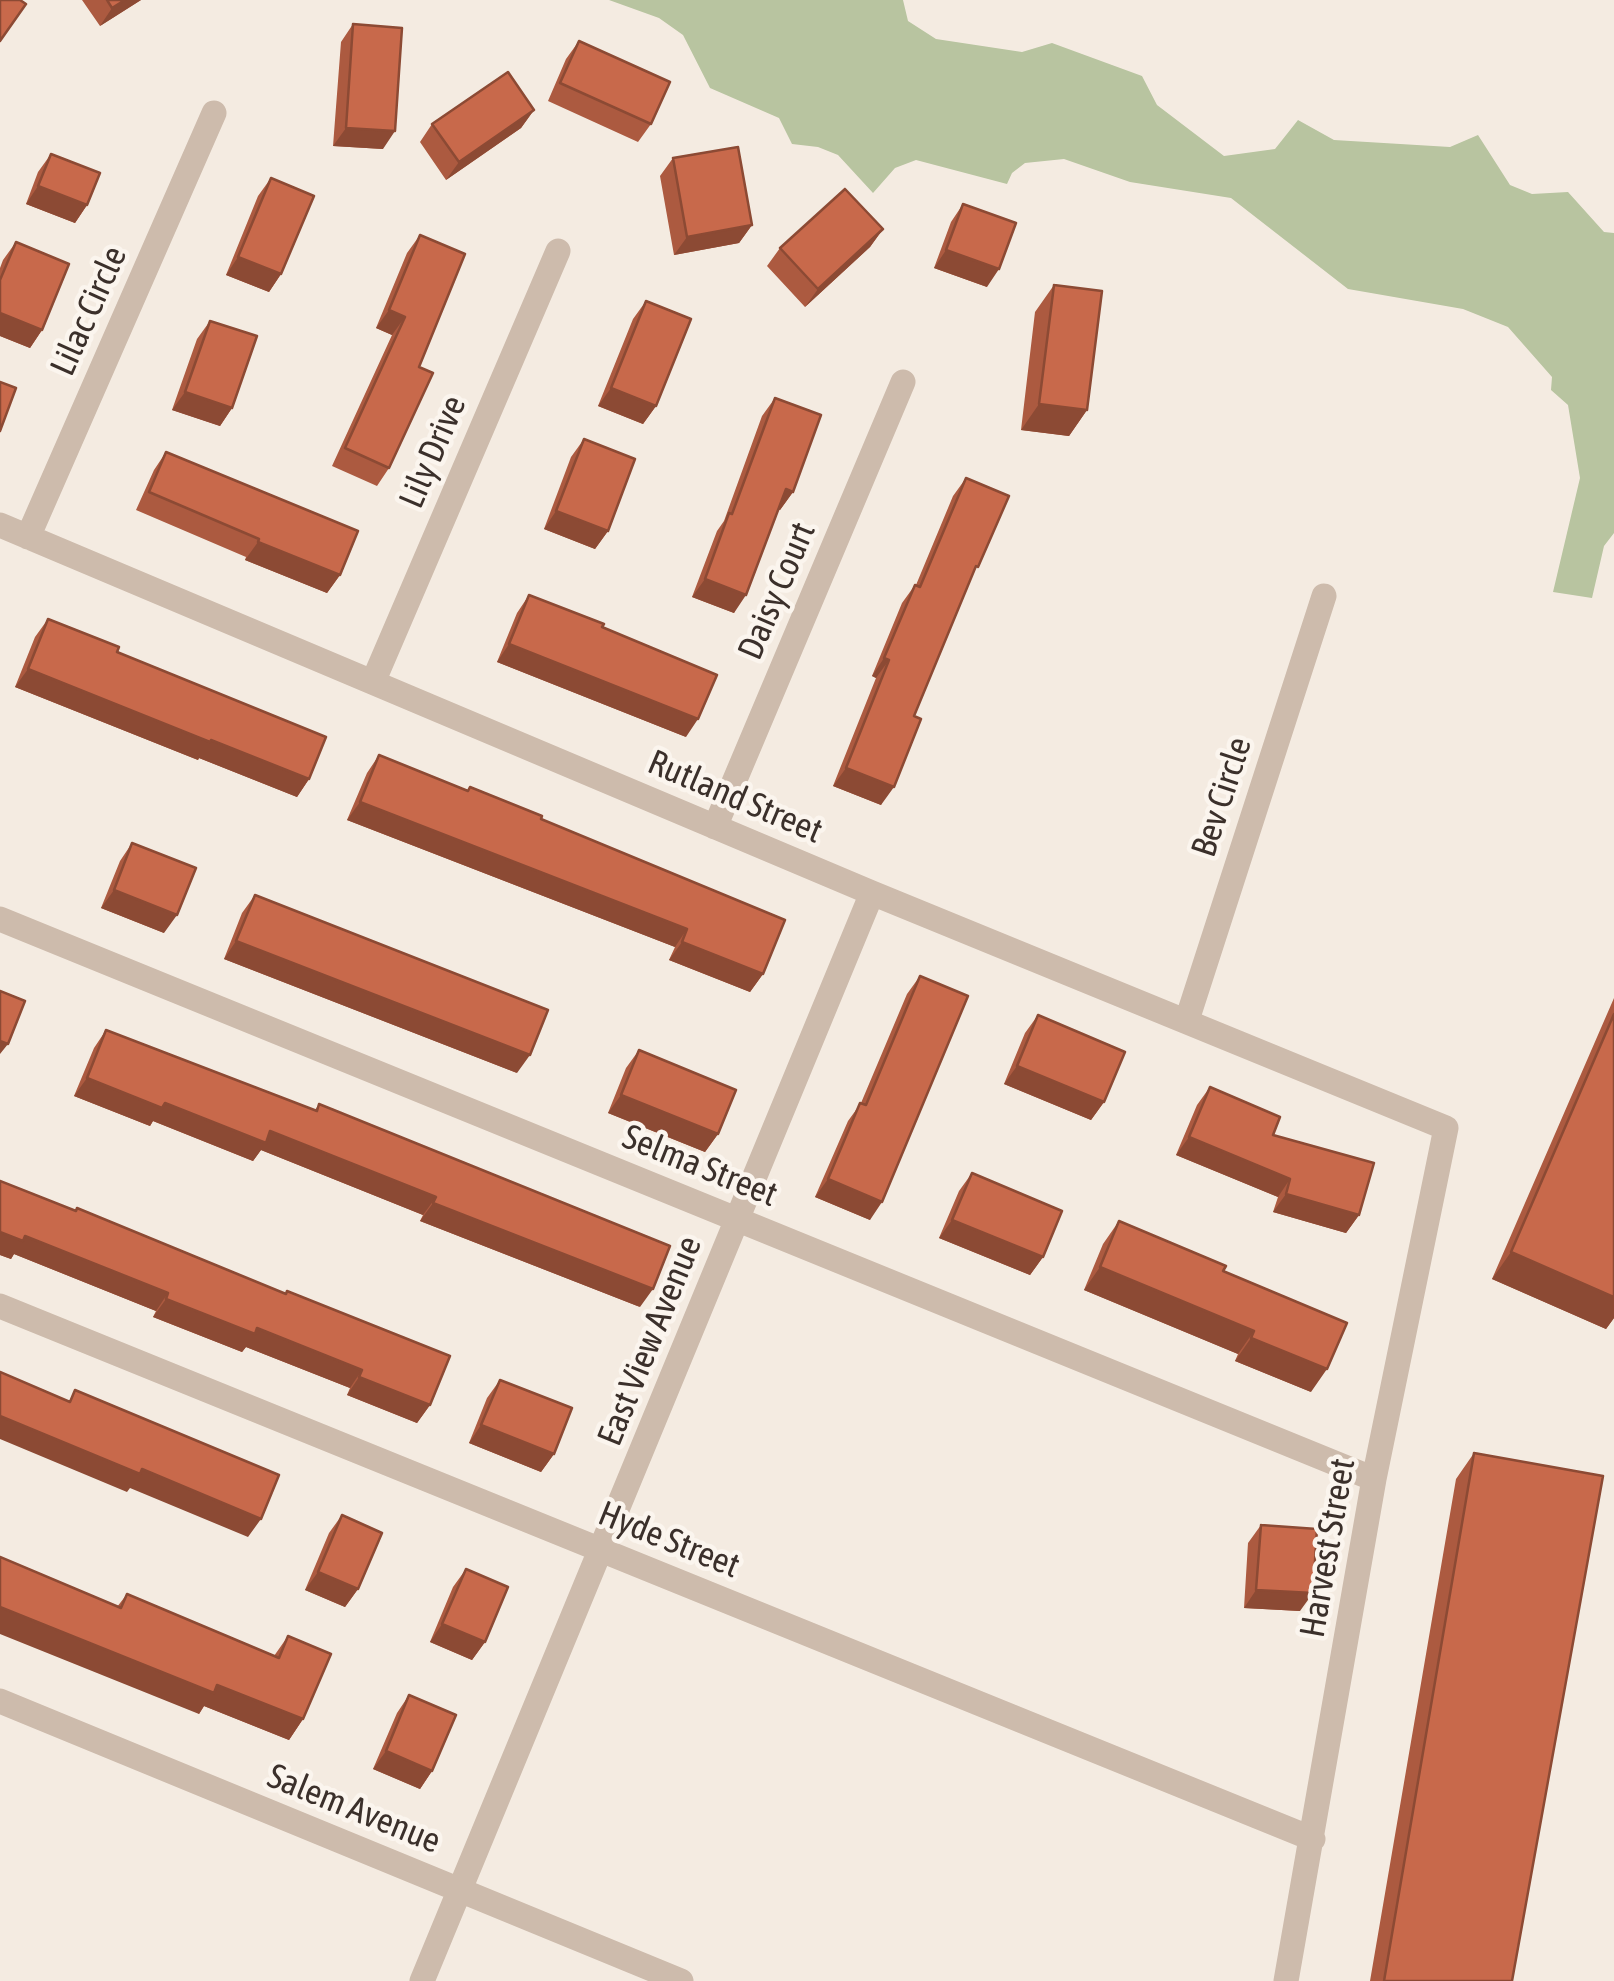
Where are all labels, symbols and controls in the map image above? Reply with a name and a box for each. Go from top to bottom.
street label: Lilac Circle [42,240,136,382]
street label: Lily Drive [391,390,475,514]
street label: Daisy Court [729,516,825,666]
street label: Bev Circle [1183,732,1261,862]
street label: Rutland Street [642,741,828,853]
street label: Selma Street [617,1116,783,1216]
street label: East View Avenue [589,1230,711,1452]
street label: Harvest Street [1292,1455,1364,1641]
street label: Hyde Street [592,1493,746,1587]
street label: Salem Avenue [261,1755,447,1863]

